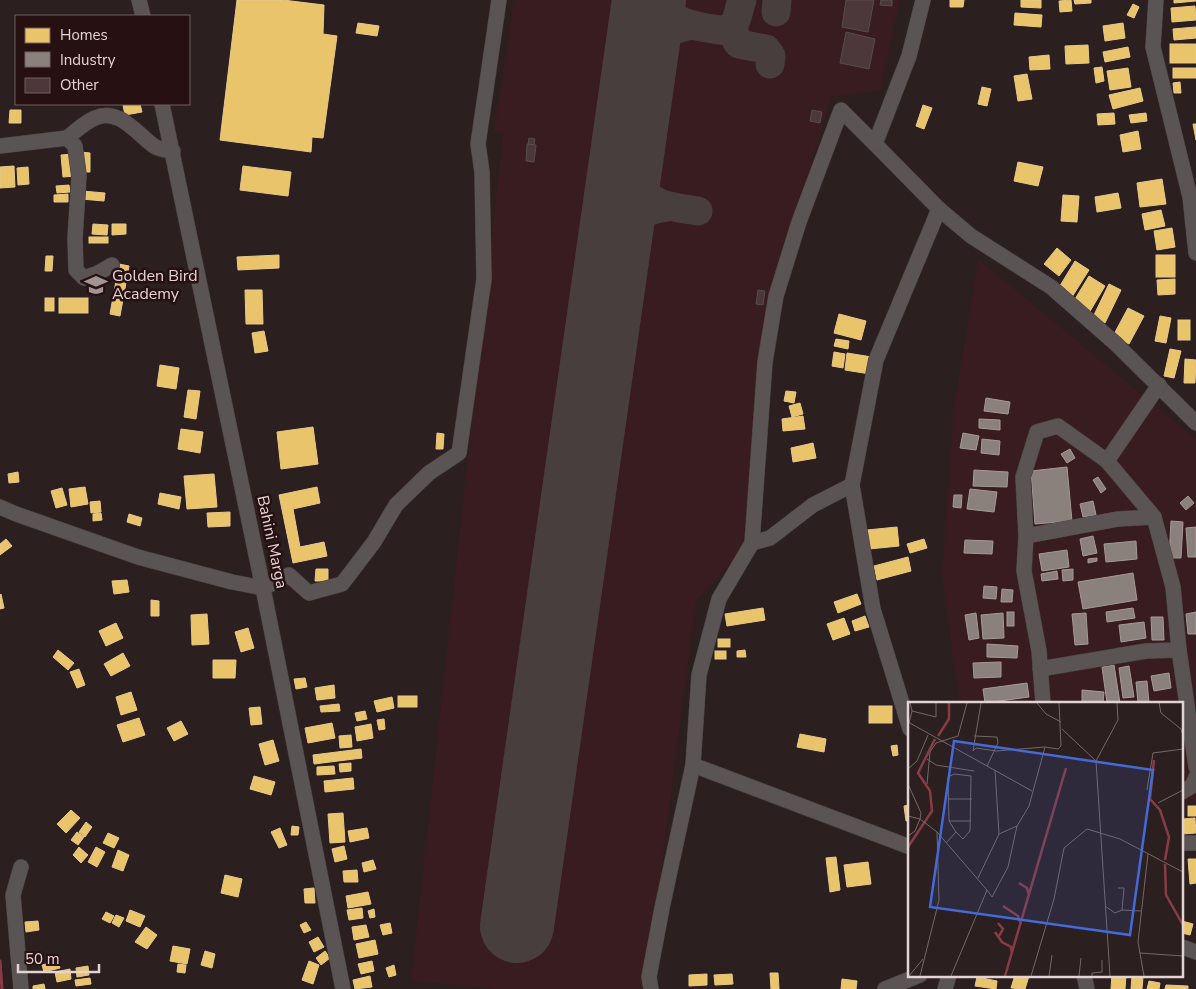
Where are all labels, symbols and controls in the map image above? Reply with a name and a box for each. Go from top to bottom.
legend [15,15,190,105]
text: Homes [60,25,108,45]
text: Industry [60,50,116,70]
text: Other [60,75,99,95]
place label: Golden Bird Academy [112,265,198,305]
school or university icon: Golden Bird Academy [83,272,109,298]
street label: Bahini Marga [251,493,293,591]
inset map [908,702,1184,976]
scale bar [18,942,99,974]
text: 50 m [25,949,60,969]

